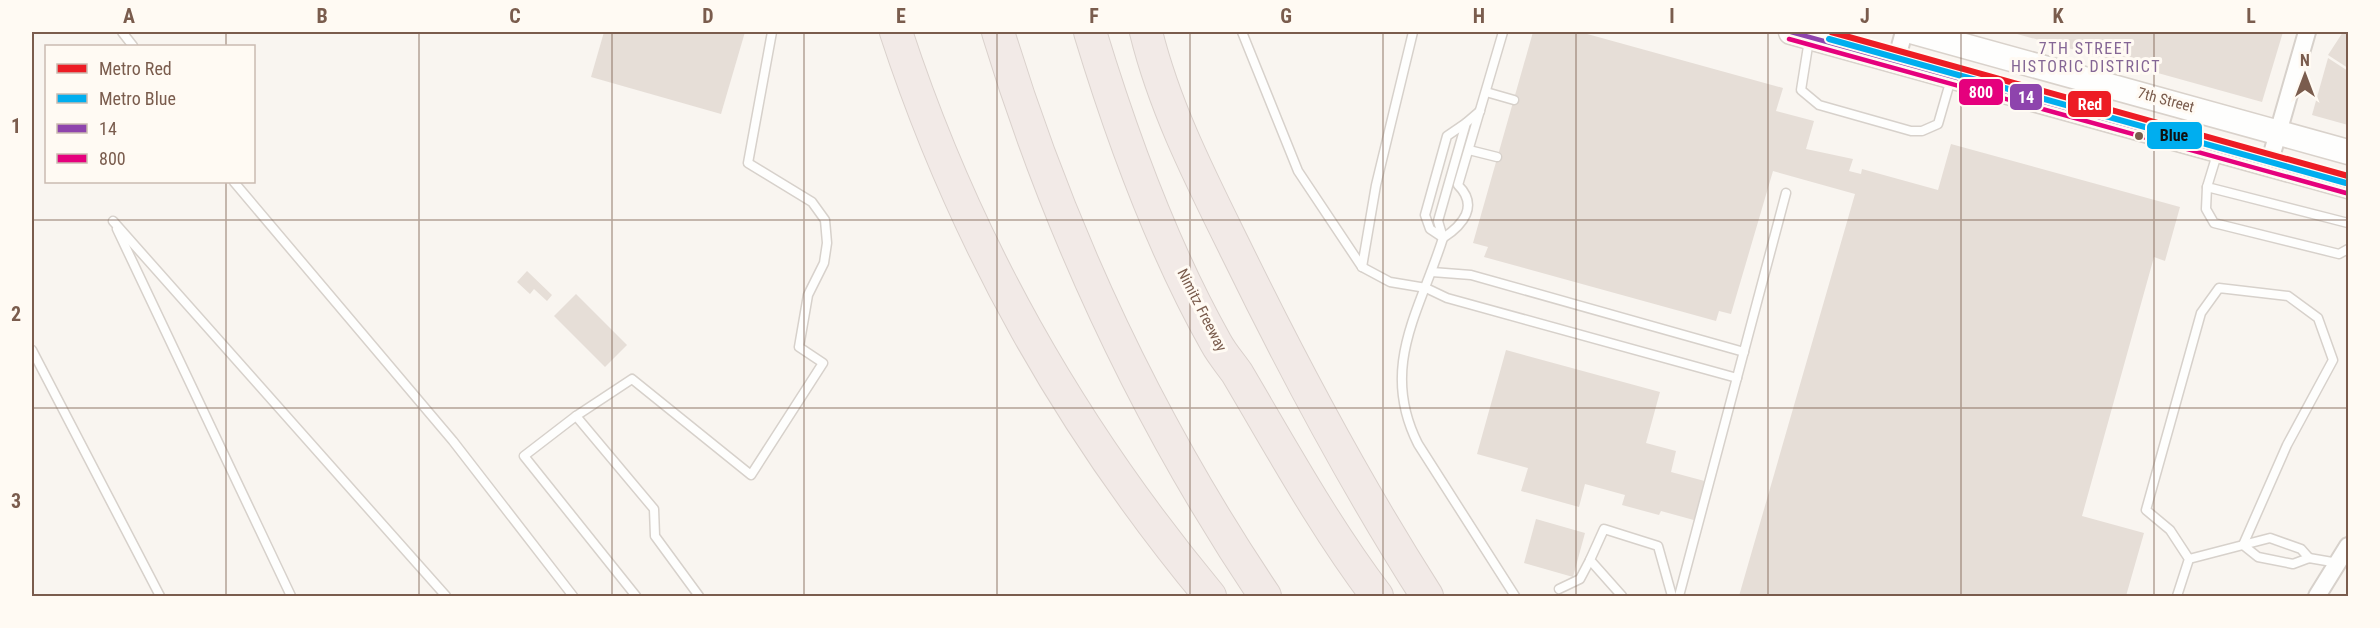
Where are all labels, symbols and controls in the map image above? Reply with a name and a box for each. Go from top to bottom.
text: A [123,4,135,28]
text: B [316,4,328,28]
text: C [509,4,521,28]
text: D [702,4,714,28]
text: E [896,4,906,28]
text: F [1089,4,1099,28]
text: G [1280,4,1292,28]
text: H [1473,4,1485,28]
text: I [1669,4,1675,28]
text: J [1860,4,1870,28]
text: K [2052,4,2064,28]
text: L [2246,4,2256,28]
district label: 7TH STREET HISTORIC DISTRICT [2011,39,2161,76]
legend [45,45,255,183]
north arrow [2275,45,2335,105]
text: N [2300,51,2310,70]
text: Metro Red [99,58,172,79]
line badge: 800 [1958,78,2004,106]
text: 800 [1969,83,1993,102]
line badge: 14 [2009,83,2043,111]
street label: 7th Street [2136,84,2196,116]
text: Metro Blue [99,88,176,109]
text: 14 [2018,88,2034,107]
line badge: Red [2067,90,2112,118]
text: Red [2078,95,2102,114]
text: 1 [11,114,21,138]
text: 14 [99,118,117,139]
line badge: Blue [2146,121,2203,150]
text: Blue [2160,126,2189,145]
unlabelled marker [2133,130,2145,142]
text: 800 [99,148,126,169]
street label: Nimitz Freeway [1173,266,1231,354]
text: 2 [11,302,21,326]
text: 3 [11,489,21,513]

